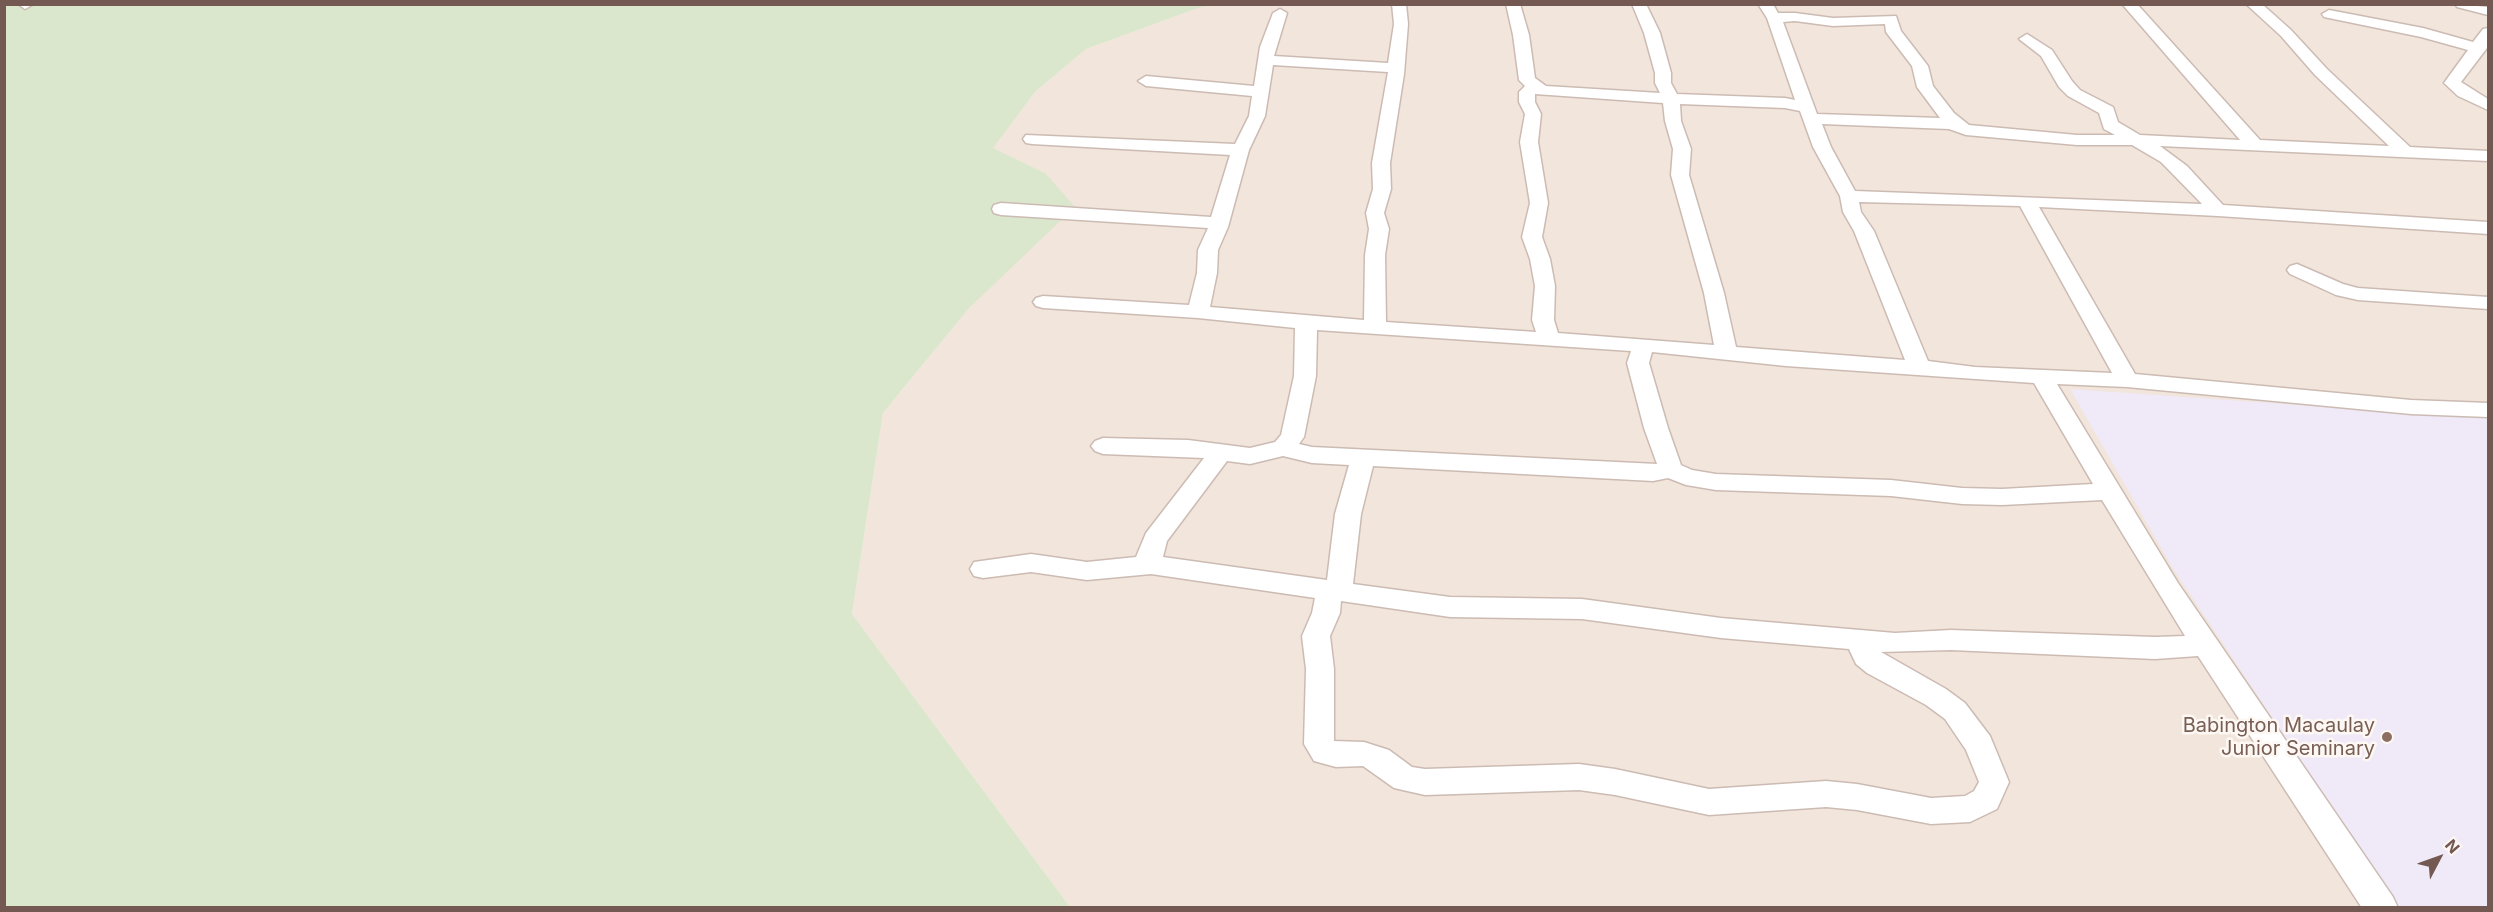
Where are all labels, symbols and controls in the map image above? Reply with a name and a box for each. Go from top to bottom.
place label: Babington Macaulay Junior Seminary [2183,714,2375,761]
marker: Babington Macaulay Junior Seminary [2380,730,2394,744]
north arrow [2409,828,2469,888]
text: N [2441,835,2464,857]

